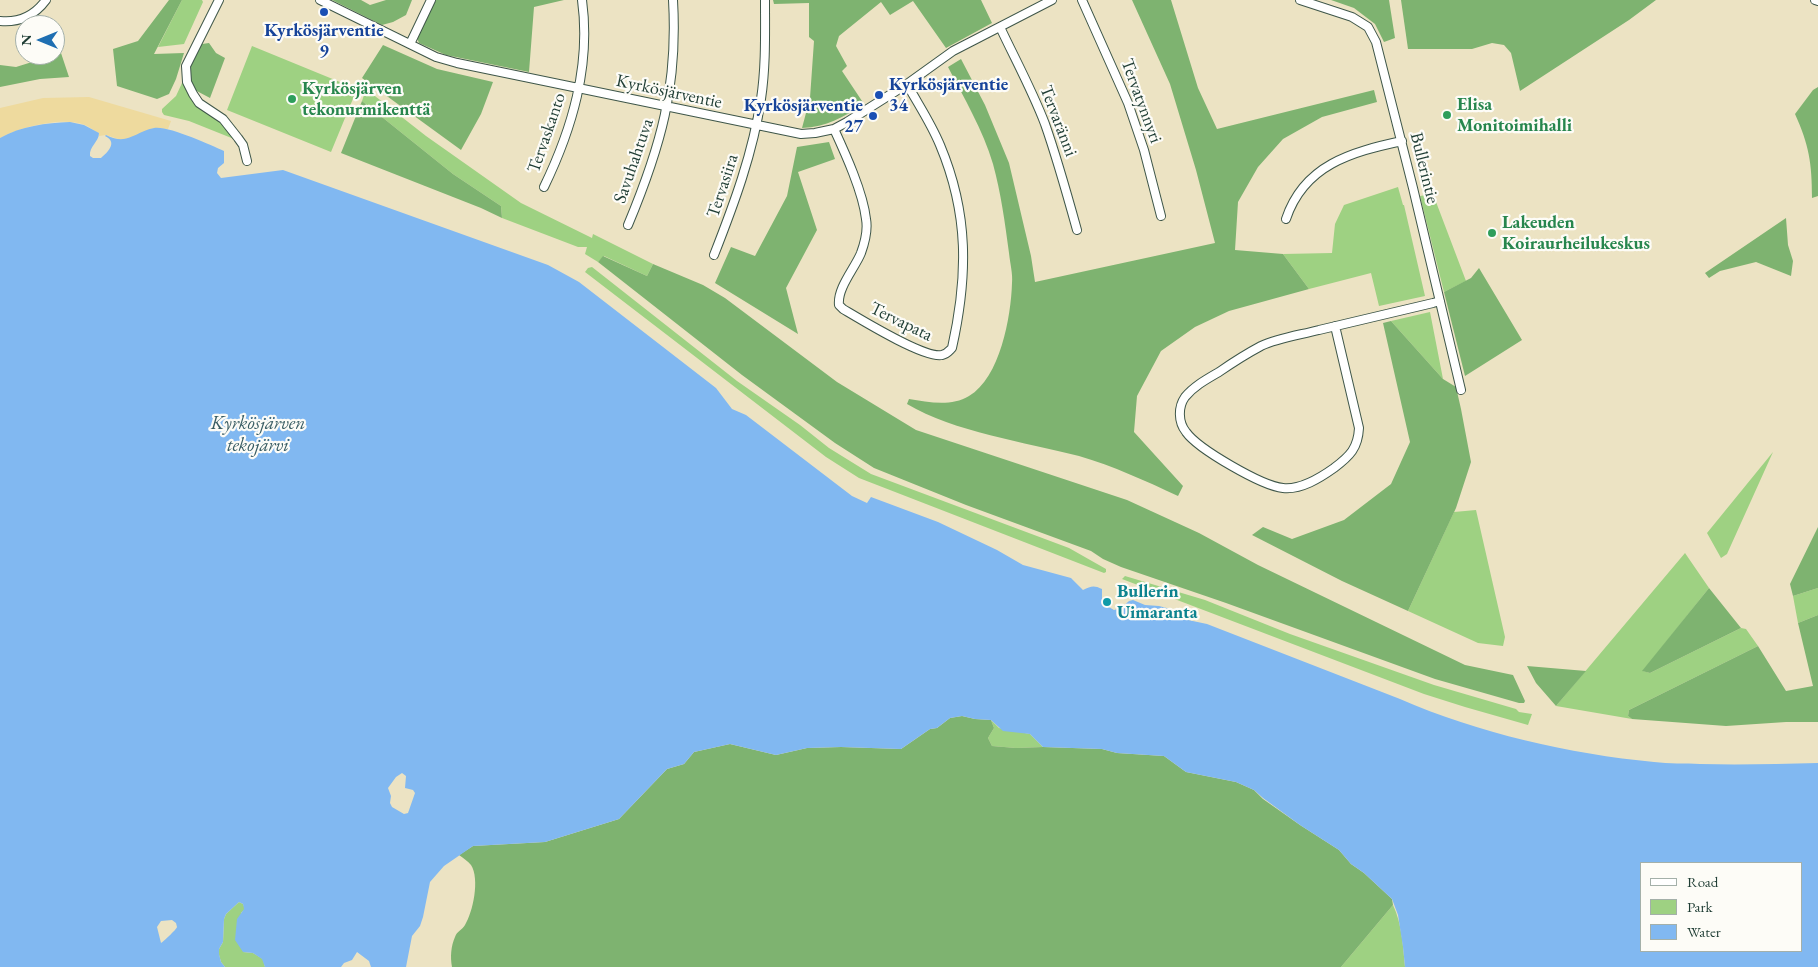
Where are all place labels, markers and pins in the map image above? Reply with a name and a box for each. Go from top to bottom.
marker: Kyrkösjärventie 9 [318,6,330,18]
place label: Kyrkösjärventie 9 [264,20,384,62]
place label: Kyrkösjärventie 34 [889,74,1008,116]
place label: Kyrkösjärven tekonurmikenttä [302,78,430,120]
marker: Kyrkösjärventie 34 [873,89,885,101]
marker: Kyrkösjärven tekonurmikenttä [286,93,298,105]
place label: Elisa Monitoimihalli [1457,94,1572,136]
place label: Kyrkösjärventie 27 [744,95,863,138]
marker: Elisa Monitoimihalli [1441,109,1453,121]
marker: Kyrkösjärventie 27 [867,110,879,122]
place label: Lakeuden Koiraurheilukeskus [1502,212,1650,254]
marker: Lakeuden Koiraurheilukeskus [1486,227,1498,239]
place label: Bullerin Uimaranta [1117,581,1198,624]
marker: Bullerin Uimaranta [1101,596,1113,608]

